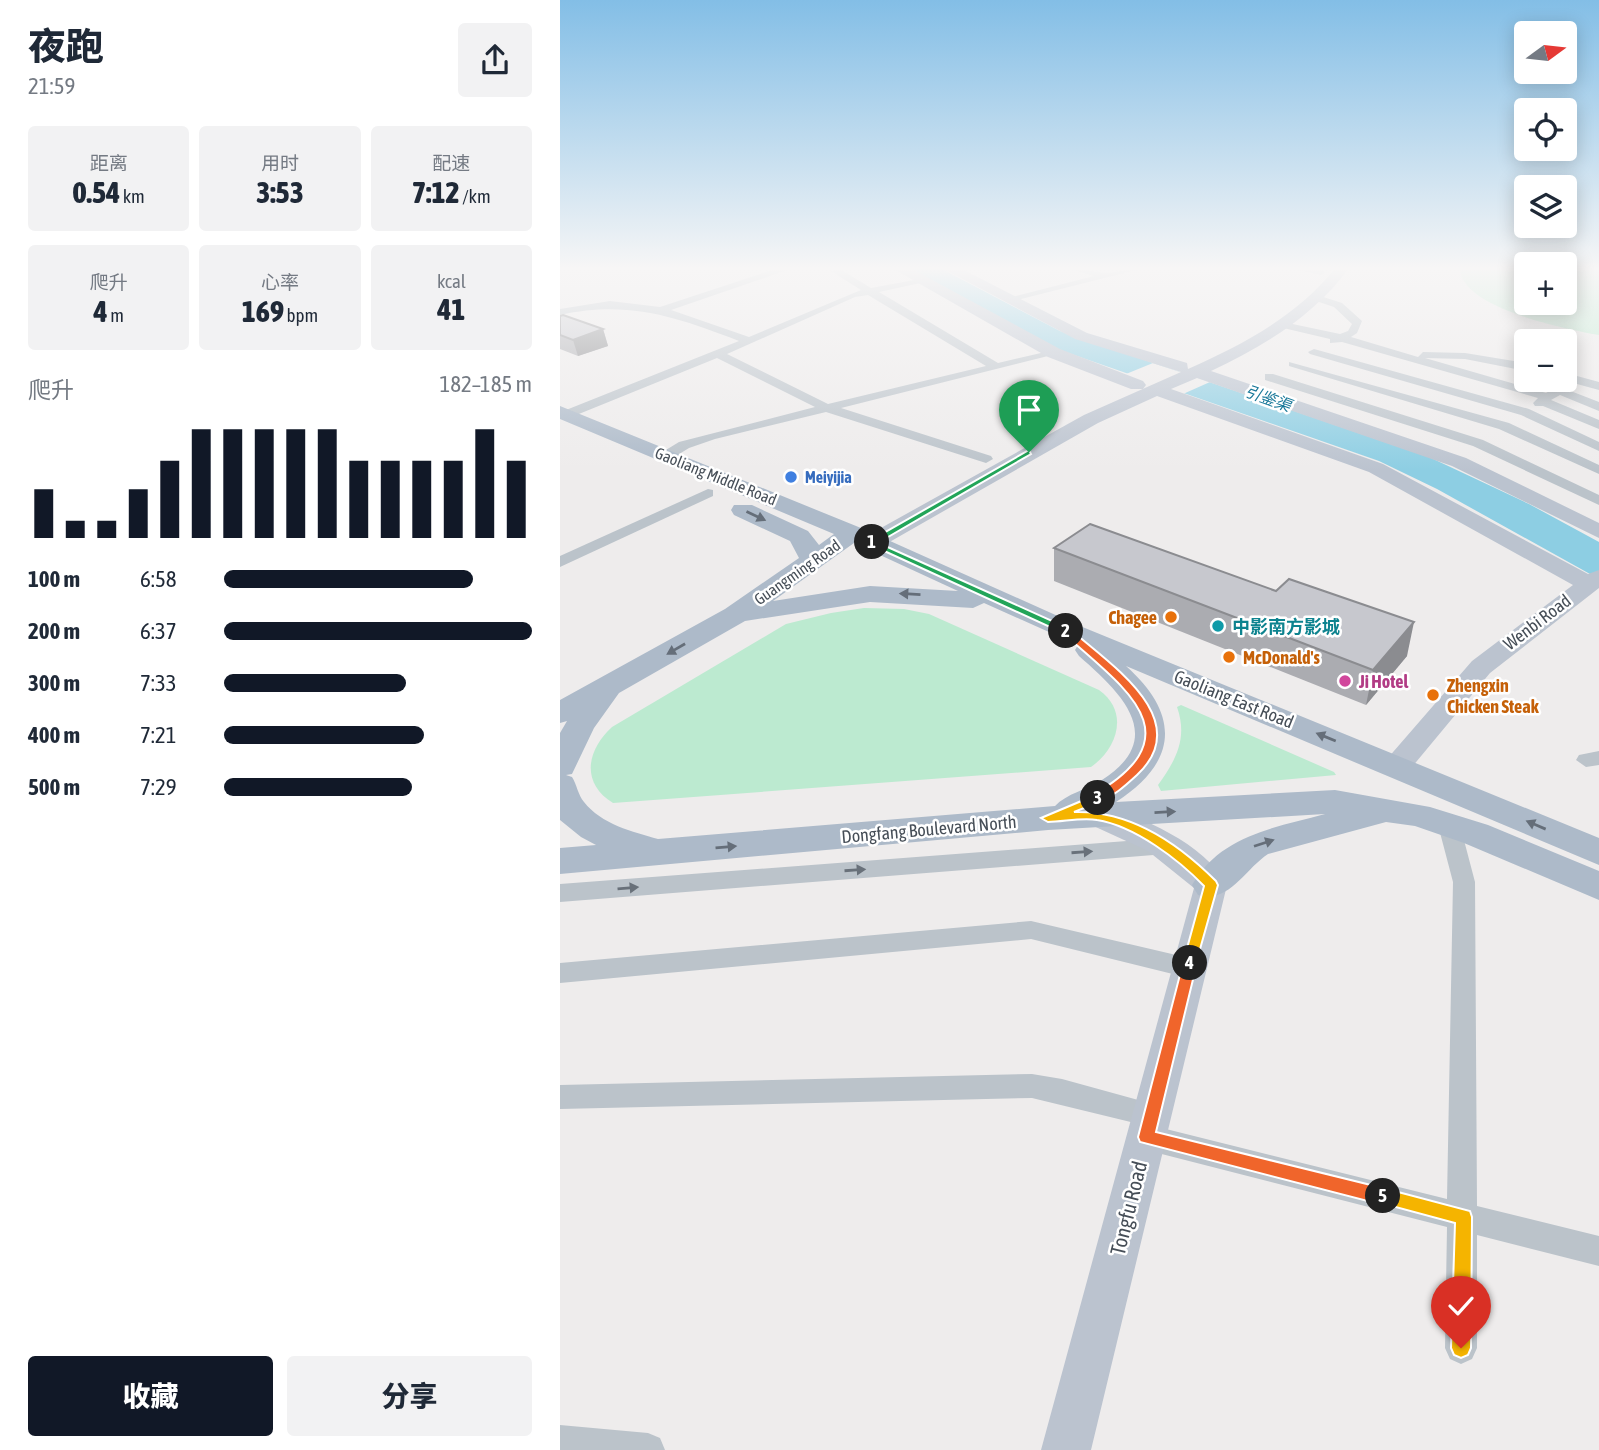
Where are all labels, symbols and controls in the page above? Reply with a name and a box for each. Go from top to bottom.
north arrow [1514,21,1577,84]
map controls [1514,21,1577,392]
button: share [458,23,532,97]
text: 夜跑 [28,25,104,68]
text: 21:59 [28,73,75,99]
button: locate [1514,98,1577,161]
text: 距离 [90,152,128,174]
text: 用时 [261,152,299,174]
text: 配速 [432,152,470,174]
text: 0.54 [73,175,120,209]
text: 3:53 [256,175,304,209]
text: 7:12 [412,175,460,209]
button: layers [1514,175,1577,238]
text: km [120,185,145,207]
text: /km [460,185,491,207]
button: + [1514,252,1577,315]
text: kcal [437,270,466,292]
text: 爬升 [90,271,128,293]
text: 心率 [261,271,299,293]
text: 41 [437,292,465,326]
text: 4 [93,294,108,328]
text: 169 [242,294,284,328]
text: m [108,304,124,326]
text: bpm [284,304,318,326]
button: − [1514,329,1577,392]
text: 182–185 m [439,371,532,397]
text: 爬升 [28,377,74,403]
pin [999,380,1059,452]
water label: 引鉴渠 [1242,381,1296,415]
icon: arrive [1010,391,1048,429]
street label: Gaoliang Middle Road [652,443,779,509]
place label: Meiyijia [805,468,852,486]
marker: Meiyijia [783,469,799,485]
one-way arrow [746,510,766,521]
pin: 1 [854,524,890,560]
text: 1 [867,530,876,552]
street label: Guangming Road [751,536,844,609]
text: 100 m [28,566,80,592]
text: 6:58 [140,566,177,592]
one-way arrow [899,589,921,600]
street label: Wenbi Road [1499,590,1575,654]
place label: Chagee [1108,607,1157,628]
marker: Chagee [1163,609,1179,625]
pin: 2 [1049,614,1084,648]
place label: 中影南方影城 [1232,616,1340,637]
text: 200 m [28,618,80,644]
text: 6:37 [140,618,177,644]
marker: 中影南方影城 [1210,618,1226,634]
text: 2 [1061,619,1070,641]
one-way arrow [666,643,686,655]
place label: McDonald's [1243,647,1320,668]
marker: McDonald's [1221,649,1237,665]
street label: Gaoliang East Road [1171,665,1297,733]
text: 300 m [28,670,80,696]
text: 7:33 [140,670,177,696]
place label: Ji Hotel [1358,671,1408,692]
marker: Ji Hotel [1337,673,1353,689]
place label: Zhengxin Chicken Steak [1447,675,1540,717]
marker: Zhengxin Chicken Steak [1425,687,1441,703]
text: 400 m [28,722,80,748]
text: 7:21 [140,722,177,748]
one-way arrow [1316,731,1337,742]
text: 500 m [28,774,80,800]
text: 7:29 [140,774,177,800]
pin: 3 [1080,780,1116,816]
text: 3 [1093,786,1102,808]
one-way arrow [1154,806,1176,817]
street label: Dongfang Boulevard North [841,811,1017,847]
one-way arrow [1526,819,1546,831]
one-way arrow [1253,838,1274,848]
one-way arrow [715,841,737,852]
one-way arrow [1071,846,1093,857]
one-way arrow [844,864,866,875]
one-way arrow [617,882,639,893]
pin: 4 [1172,946,1208,981]
text: 4 [1185,951,1194,973]
street label: Tongfu Road [1105,1159,1151,1257]
pin: 5 [1366,1178,1400,1214]
text: 5 [1378,1184,1387,1206]
pin [1431,1276,1491,1348]
icon: check [1442,1287,1480,1325]
button: 收藏 [28,1356,273,1436]
button: 分享 [287,1356,532,1436]

